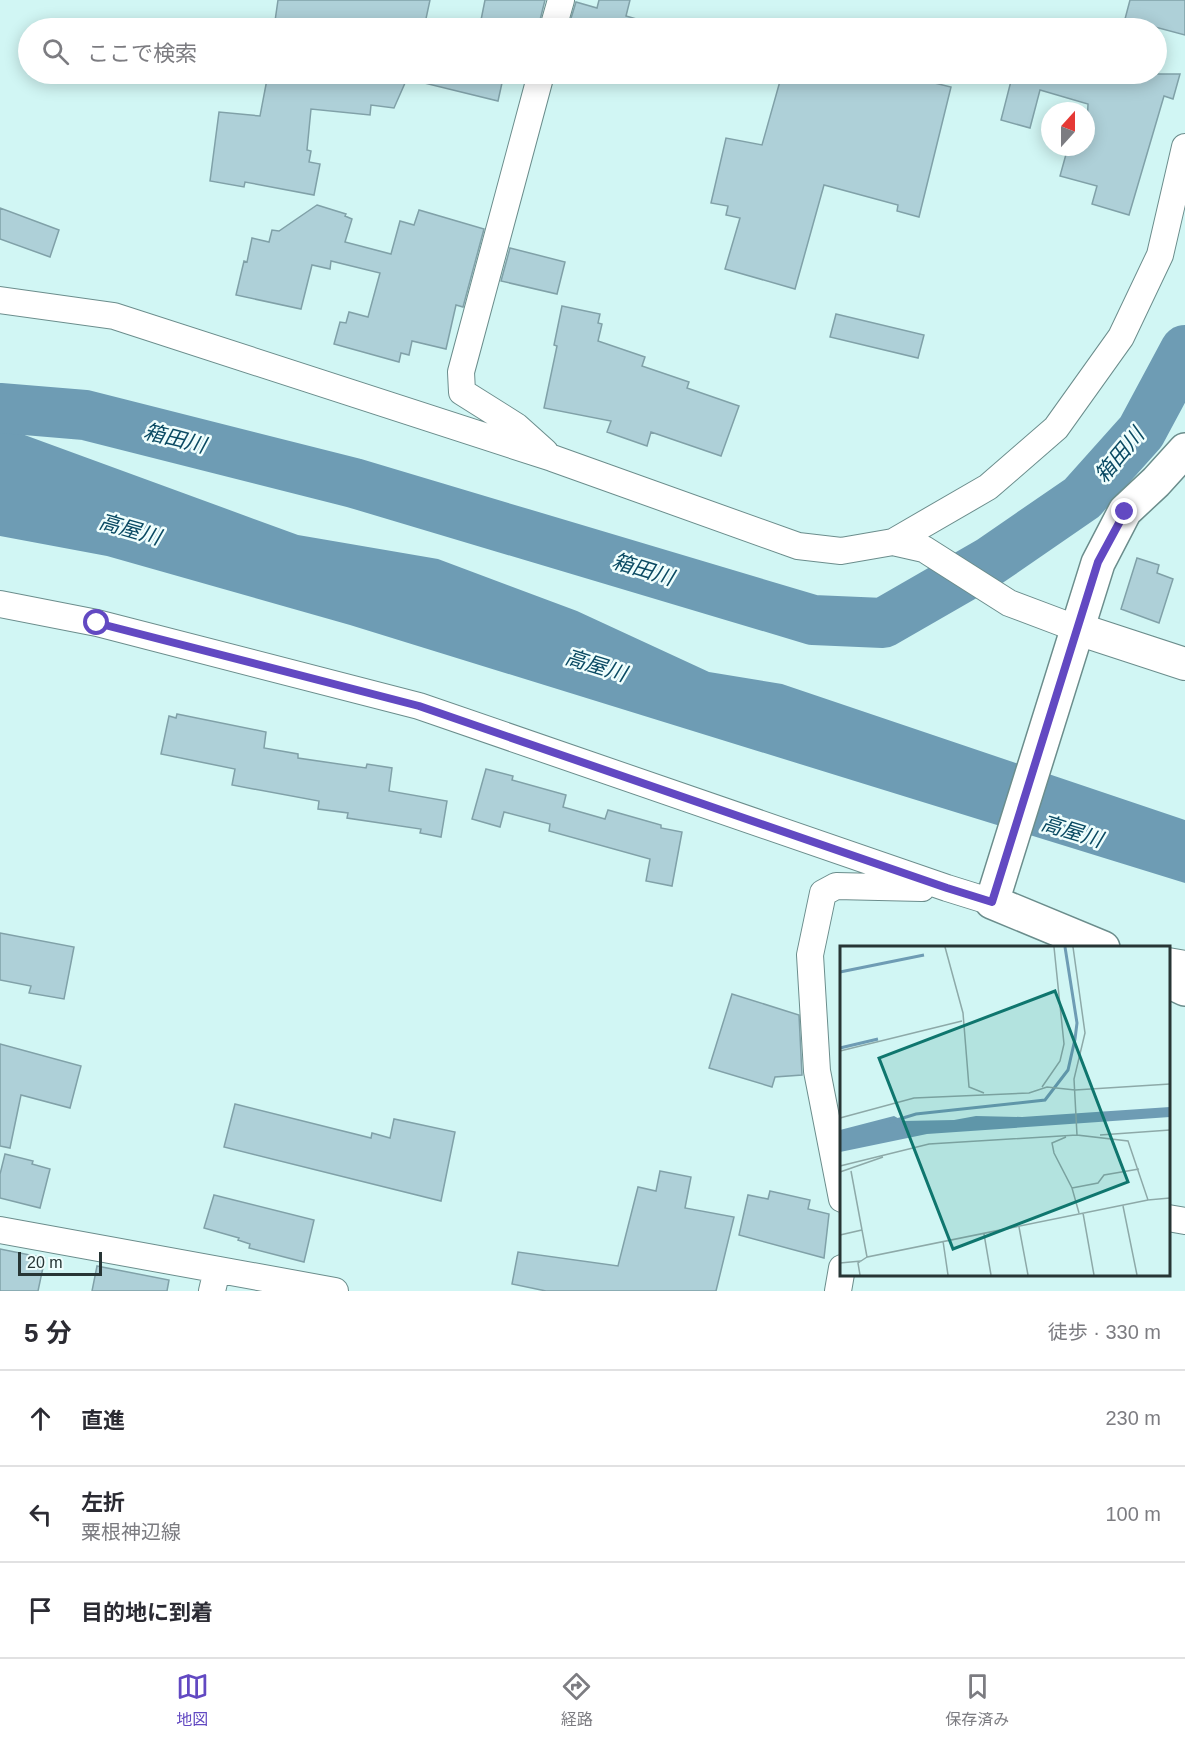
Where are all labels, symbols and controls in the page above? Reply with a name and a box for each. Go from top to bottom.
search box [18,18,1167,84]
icon: search [39,35,72,68]
text: ここで検索 [87,41,197,66]
north arrow [1041,102,1095,156]
water label: 箱田川 [142,419,210,457]
water label: 箱田川 [1090,422,1149,487]
route end [1111,498,1137,524]
water label: 高屋川 [97,509,165,549]
water label: 箱田川 [610,549,678,590]
route start [83,609,109,635]
water label: 高屋川 [563,645,631,686]
water label: 高屋川 [1039,811,1107,852]
inset map [840,946,1170,1276]
scale bar [18,1249,102,1276]
text: 20 m [27,1254,63,1271]
text: 5 分 [24,1318,72,1348]
text: 徒歩 · 330 m [1048,1321,1161,1343]
icon: ahead [24,1402,57,1435]
text: 230 m [1105,1407,1161,1429]
text: 直進 [81,1408,125,1433]
text: 左折 [81,1490,125,1515]
icon: left [24,1498,57,1531]
text: 100 m [1105,1503,1161,1525]
text: 粟根神辺線 [81,1521,181,1543]
icon: arrive [24,1594,57,1627]
text: 目的地に到着 [81,1600,213,1625]
tab: 地図 [176,1670,209,1730]
tab: 経路 [560,1670,593,1730]
tab: 保存済み [945,1670,1009,1730]

